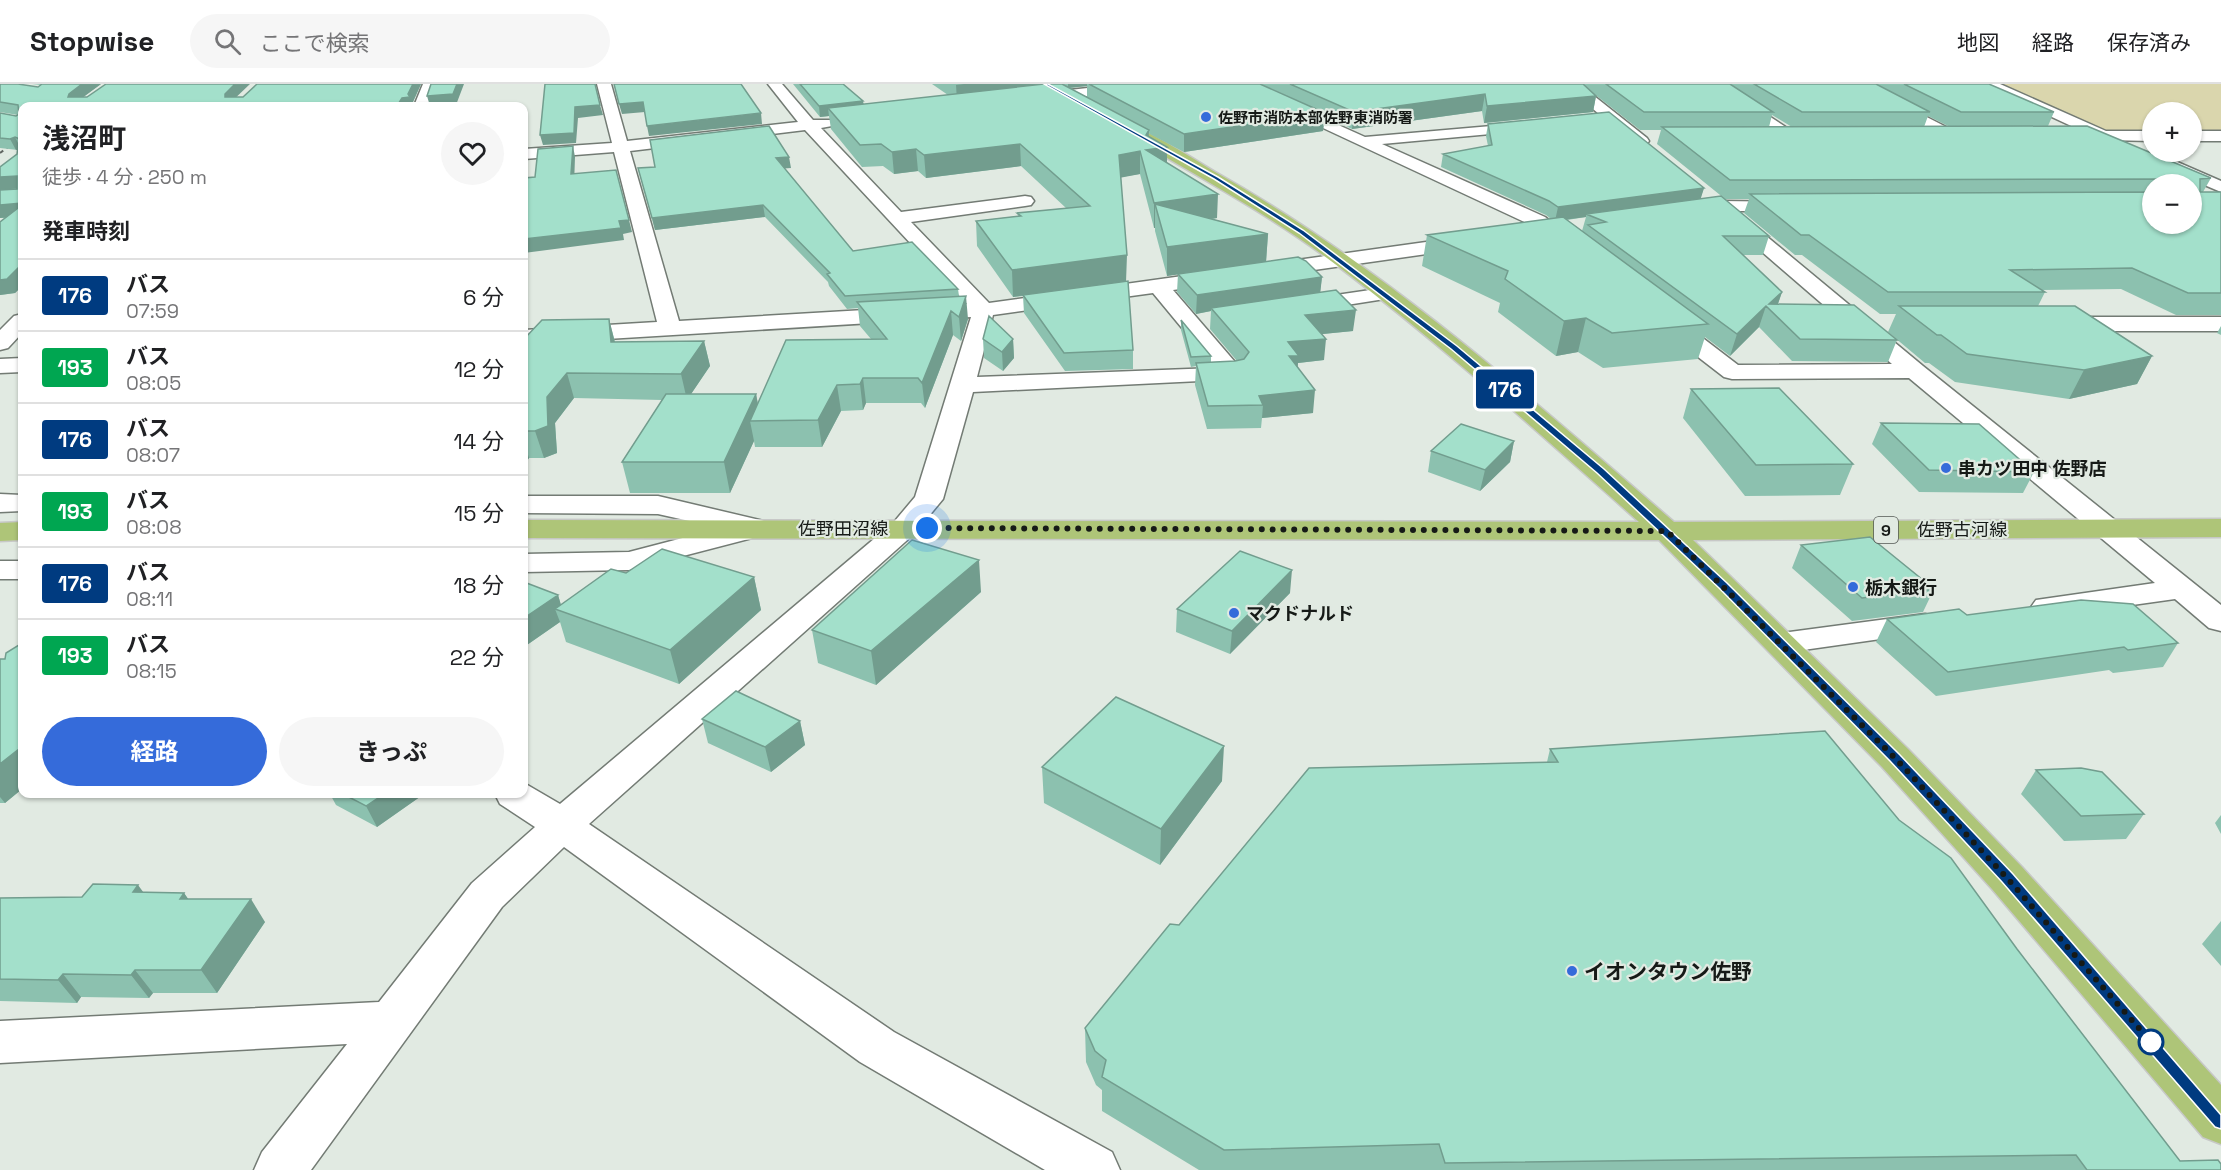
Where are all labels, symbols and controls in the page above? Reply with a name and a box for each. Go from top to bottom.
search box [190,14,610,68]
text: Stopwise [30,23,154,59]
icon: search [211,25,244,58]
text: ここで検索 [259,29,369,57]
text: 地図 [1957,29,1999,56]
text: 経路 [2032,29,2074,56]
text: 保存済み [2107,29,2191,56]
map controls [2142,102,2202,234]
button: + [2142,102,2202,162]
place label: 佐野市消防本部佐野東消防署 [1218,108,1413,127]
marker: 佐野市消防本部佐野東消防署 [1199,110,1213,124]
text: 浅沼町 [42,120,126,156]
button: heart [441,122,504,185]
text: 徒歩 · 4 分 · 250 m [42,164,207,190]
button: − [2142,174,2202,234]
text: 発車時刻 [42,217,130,245]
text: バス [126,270,170,298]
text: 176 [58,282,92,309]
text: 6 分 [463,283,504,311]
text: 07:59 [126,298,179,324]
text: バス [126,342,170,370]
text: 193 [57,354,93,381]
text: 12 分 [454,355,504,383]
text: 08:05 [126,370,181,396]
line badge: 176 [1470,370,1540,408]
text: 176 [1488,376,1522,403]
text: バス [126,414,170,442]
text: 176 [58,426,92,453]
text: 14 分 [453,427,504,455]
text: 08:07 [126,442,180,468]
place label: 串カツ田中 佐野店 [1958,457,2107,480]
marker: 串カツ田中 佐野店 [1939,461,1953,475]
text: バス [126,486,170,514]
text: 193 [57,498,93,525]
text: 15 分 [454,499,504,527]
your location [912,513,942,543]
text: 08:08 [126,514,182,540]
street label: 佐野田沼線 [798,517,888,540]
road number: 9 [1874,517,1898,543]
street label: 佐野古河線 [1917,518,2007,541]
text: バス [126,558,170,586]
text: 176 [58,570,92,597]
text: 18 分 [453,571,504,599]
place label: 栃木銀行 [1865,576,1937,599]
marker: 栃木銀行 [1846,580,1860,594]
text: 08:11 [126,586,173,612]
place label: マクドナルド [1246,602,1354,625]
marker: マクドナルド [1227,606,1241,620]
text: バス [126,630,170,658]
text: 193 [57,642,93,669]
text: 22 分 [450,643,504,671]
text: 08:15 [126,658,177,684]
button: 経路 [42,717,267,786]
button: きっぷ [279,717,504,786]
place label: イオンタウン佐野 [1584,958,1752,985]
marker: イオンタウン佐野 [1565,964,1579,978]
unlabelled marker [2138,1029,2164,1055]

